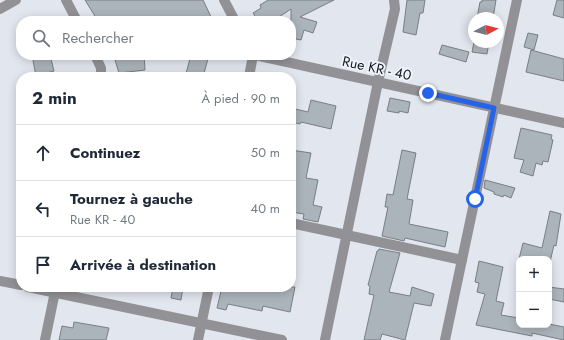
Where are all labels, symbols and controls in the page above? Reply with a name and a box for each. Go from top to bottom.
north arrow [468,12,504,48]
search box [16,16,296,60]
icon: search [30,27,52,49]
text: Rechercher [62,27,134,49]
street label: Rue KR - 40 [341,51,413,85]
route end [419,84,437,102]
text: 2 min [32,86,77,110]
text: À pied · 90 m [202,89,280,108]
icon: ahead [32,142,54,164]
text: Continuez [70,142,140,164]
text: 50 m [251,143,280,162]
text: Tournez à gauche [70,188,193,210]
route start [466,190,484,208]
icon: left [32,198,54,220]
text: 40 m [251,199,280,218]
text: Rue KR - 40 [70,210,135,229]
icon: arrive [32,254,54,276]
text: Arrivée à destination [70,254,216,276]
map controls [516,256,552,328]
button: + [516,256,552,292]
button: − [516,292,552,328]

